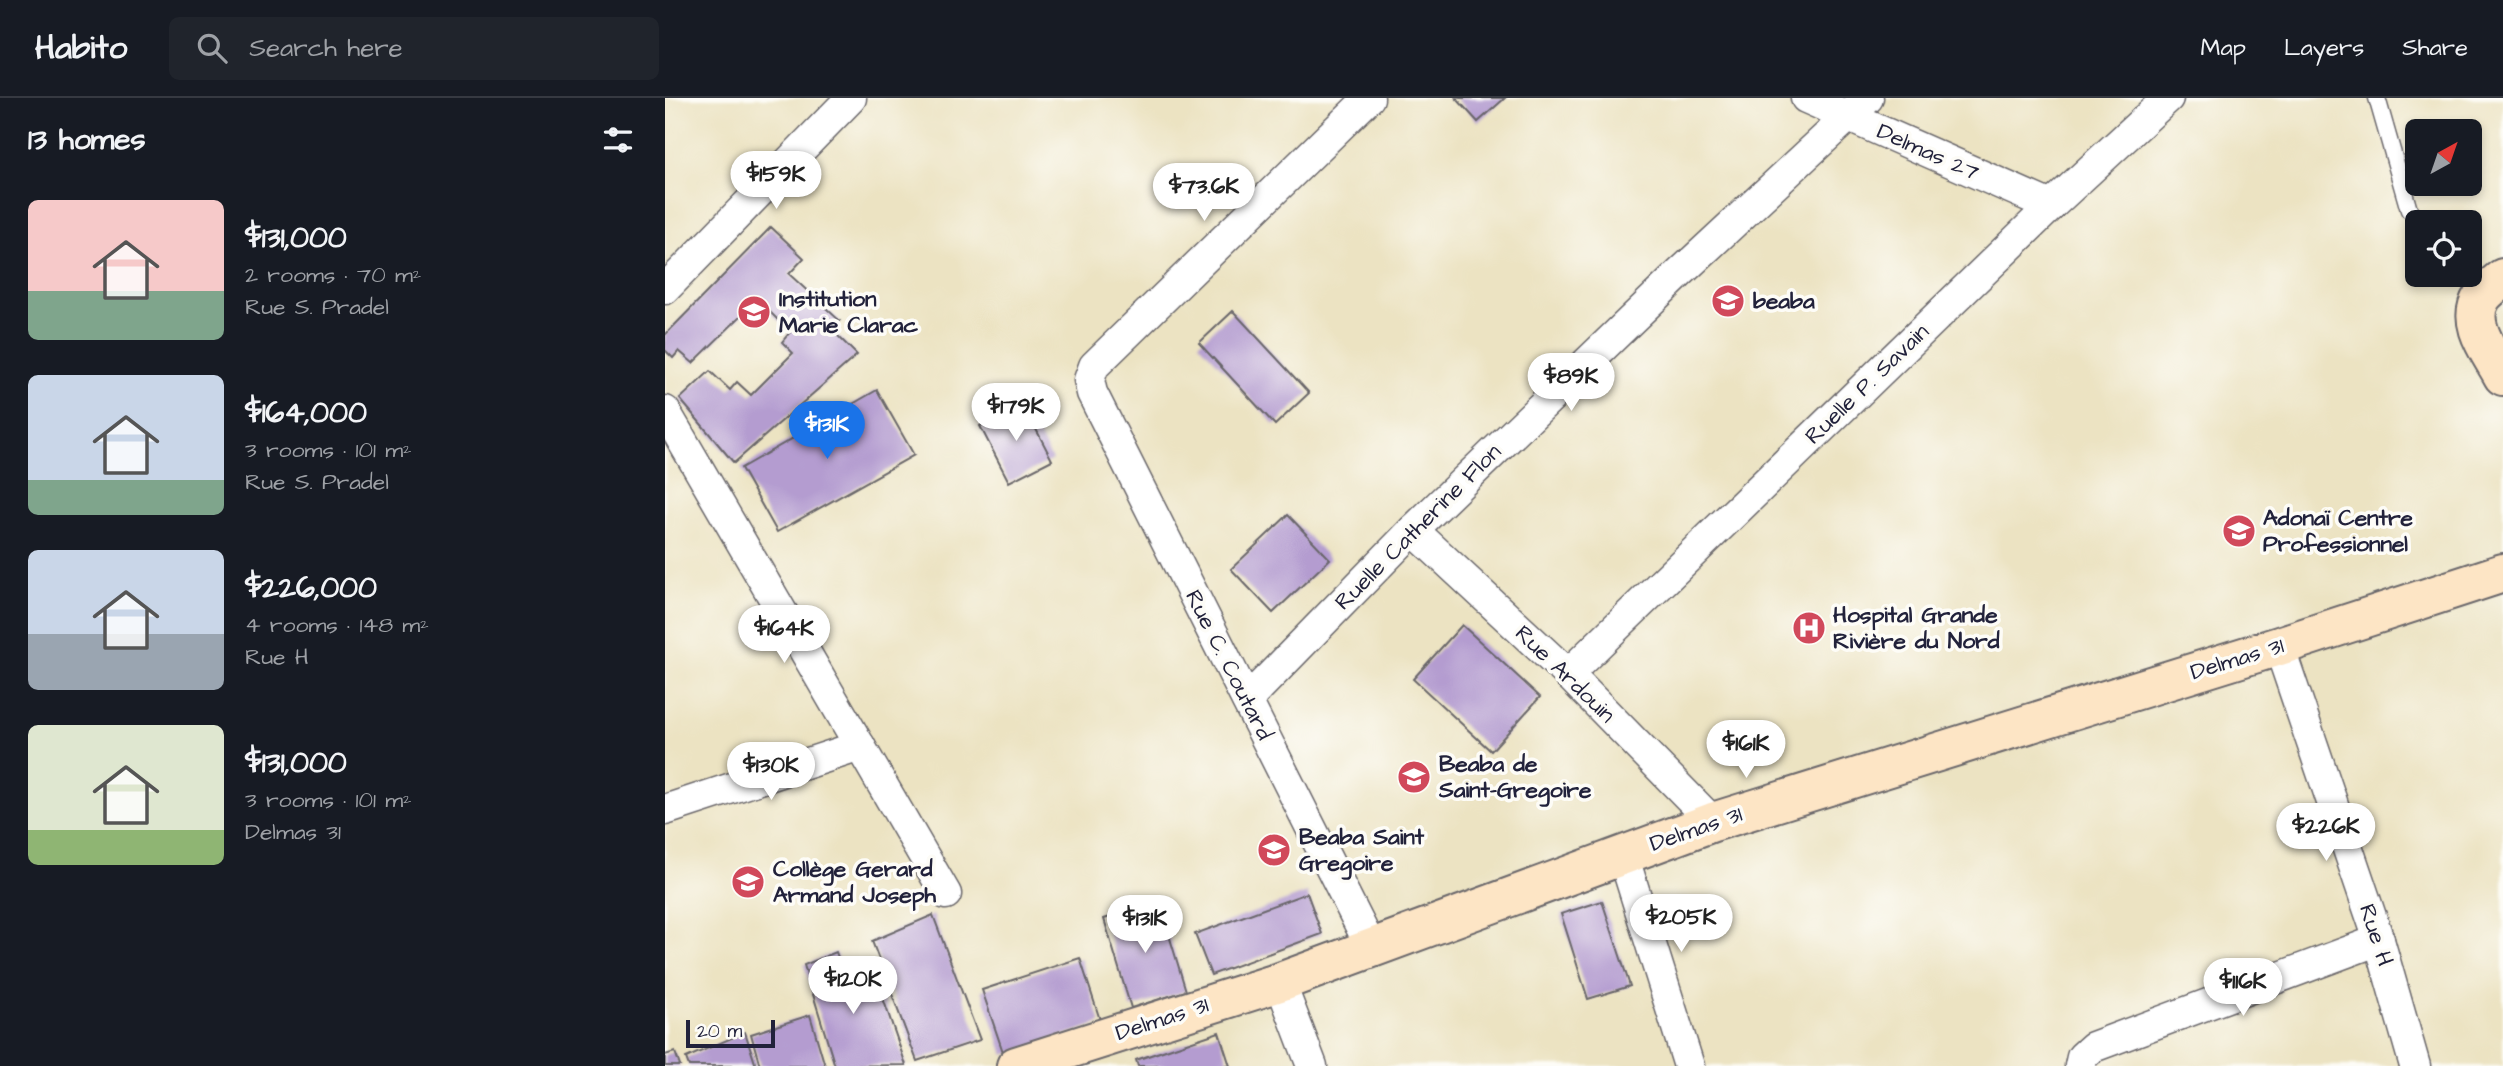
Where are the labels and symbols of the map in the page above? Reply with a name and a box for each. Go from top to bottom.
street label: Delmas 27 [1872,115,1984,189]
north arrow [2405,119,2481,196]
pin: $159K [727,152,825,211]
pin: $73.6K [1147,164,1261,223]
school or university icon: beaba [1709,282,1747,320]
place label: Institution Marie Clarac [779,283,919,341]
place label: beaba [1753,285,1815,317]
school or university icon: Institution Marie Clarac [735,293,773,331]
street label: Ruelle P. Savain [1798,316,1936,452]
pin: $89K [1530,354,1612,413]
pin: $179K [967,384,1065,443]
pin: $131K [778,402,876,461]
street label: Ruelle Catherine Flon [1328,437,1508,617]
place label: Adonaï Centre Professionnel [2263,502,2414,560]
school or university icon: Adonaï Centre Professionnel [2220,512,2258,550]
street label: Rue C. Coutard [1177,584,1281,746]
place label: Hospital Grande Rivière du Nord [1833,599,2000,657]
pin: $164K [735,606,833,665]
hospital icon: Hospital Grande Rivière du Nord [1790,609,1828,647]
street label: Rue Ardouin [1508,618,1622,730]
street label: Delmas 31 [2186,630,2288,688]
pin: $161K [1697,720,1795,780]
pin: $130K [722,742,820,802]
place label: Beaba de Saint-Gregoire [1438,748,1592,807]
school or university icon: Beaba de Saint-Gregoire [1395,758,1433,796]
street label: Delmas 31 [1645,798,1747,860]
pin: $226K [2277,804,2375,863]
place label: Beaba Saint Gregoire [1299,821,1425,880]
school or university icon: Beaba Saint Gregoire [1255,831,1293,869]
place label: Collège Gerard Armand Joseph [773,853,936,911]
school or university icon: Collège Gerard Armand Joseph [729,863,767,901]
pin: $205K [1632,894,1730,954]
pin: $131K [1096,896,1194,955]
street label: Rue H [2351,900,2401,970]
pin: $120K [804,956,902,1016]
pin: $116K [2194,958,2292,1018]
street label: Delmas 31 [1111,989,1213,1049]
scale bar [686,1017,775,1049]

